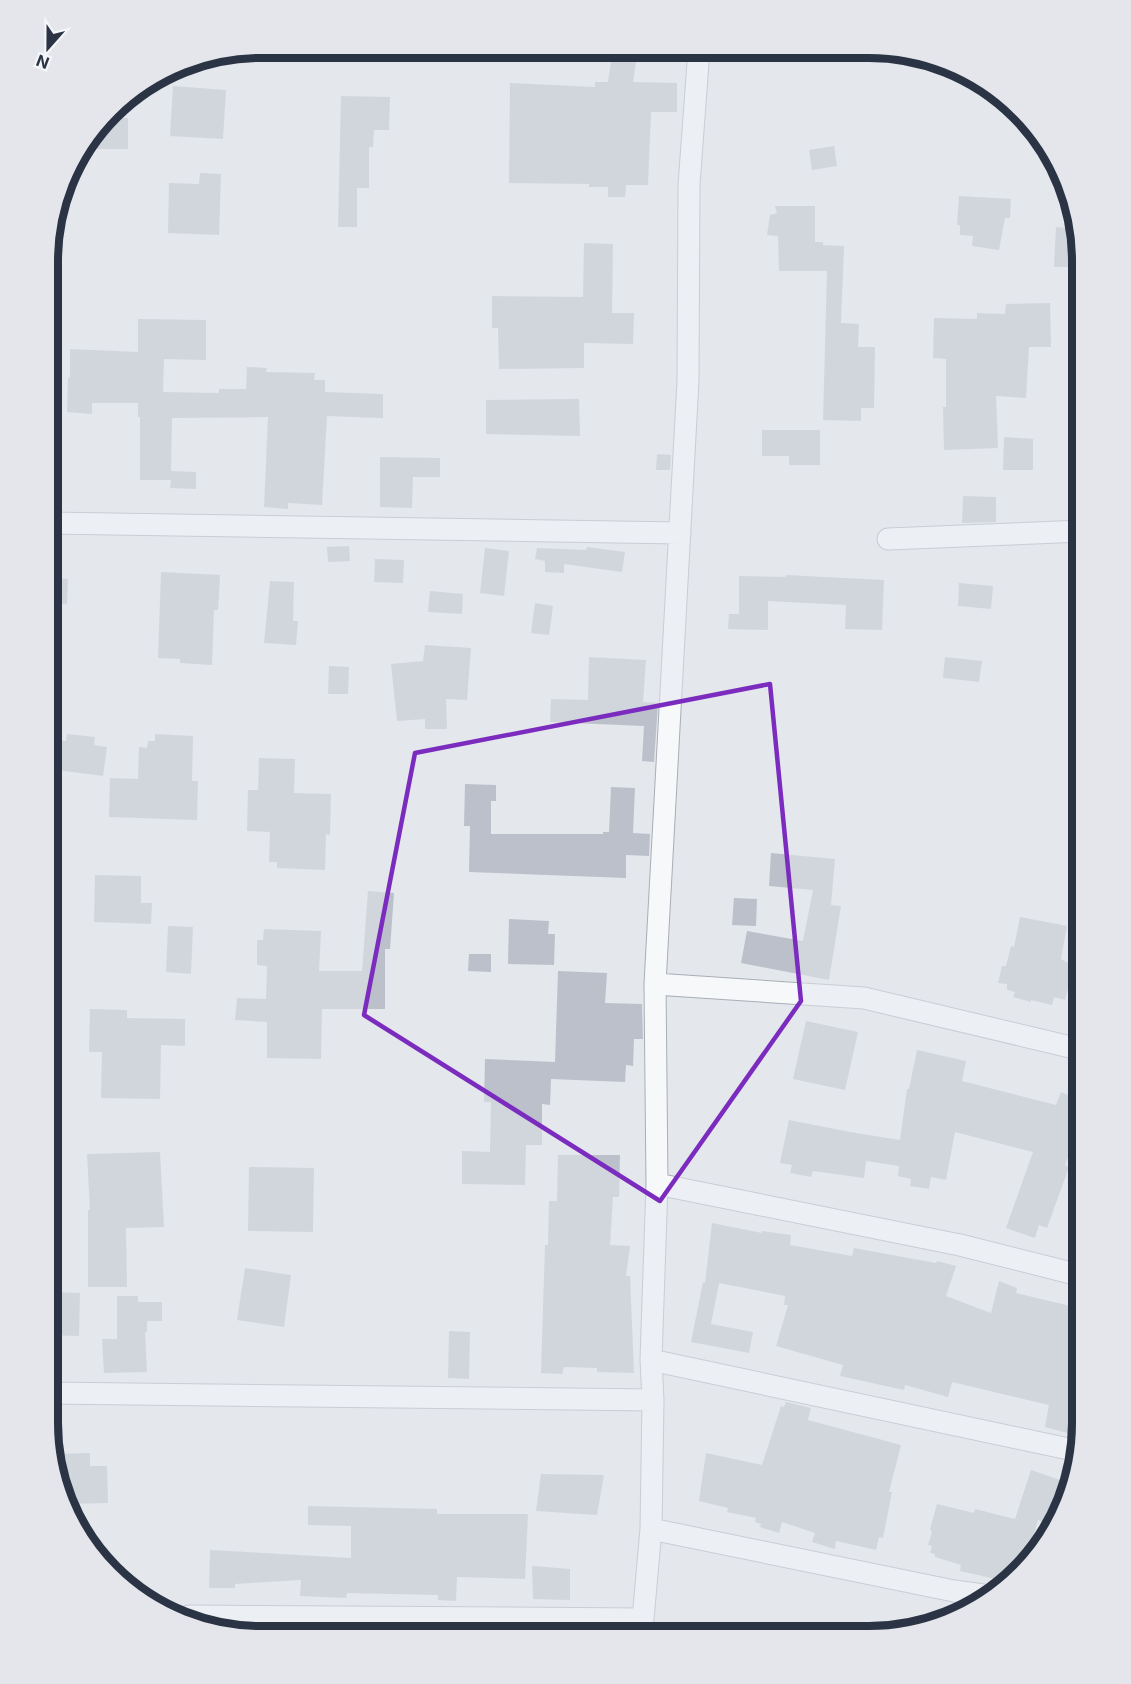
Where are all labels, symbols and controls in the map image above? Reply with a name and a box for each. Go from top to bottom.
north arrow [18,18,78,78]
text: N [33,50,52,74]

